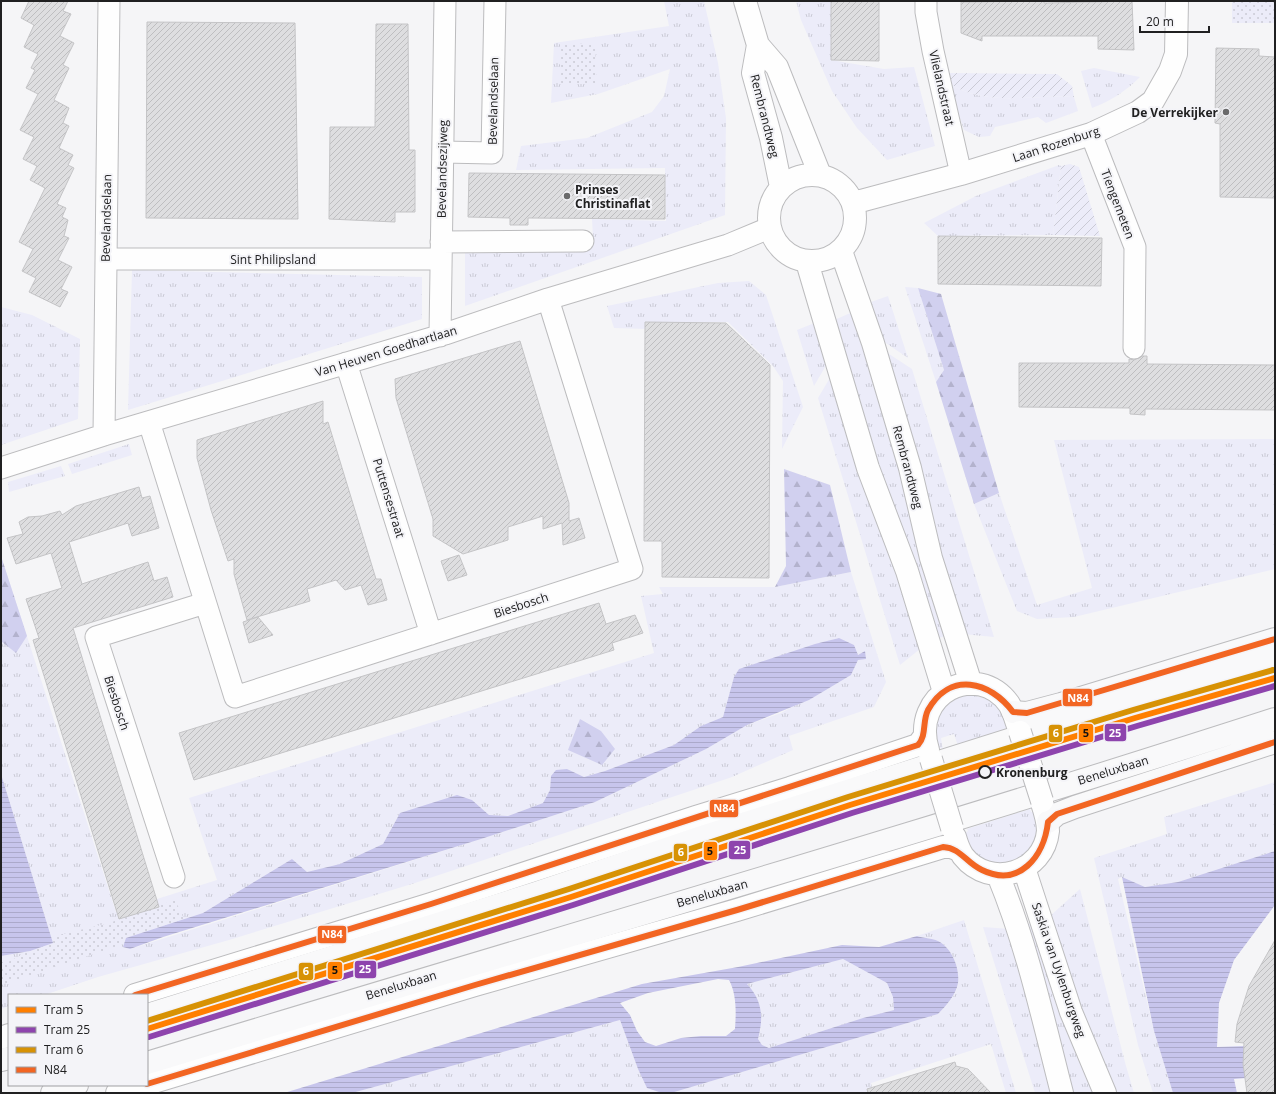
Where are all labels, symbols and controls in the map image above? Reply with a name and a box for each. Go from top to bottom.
scale bar [1140,8,1209,34]
text: 20 m [1146,13,1174,30]
street label: Vlielandstraat [925,49,959,127]
street label: Bevelandselaan [484,57,502,145]
street label: Rembrandtweg [746,72,784,160]
place label: De Verrekijker [1131,104,1219,121]
marker: De Verrekijker [1221,107,1231,117]
street label: Bevelandsezijweg [433,119,451,218]
street label: Laan Rozenburg [1010,122,1102,166]
street label: Tiengemeten [1097,167,1139,241]
street label: Bevelandselaan [97,174,115,262]
place label: Prinses Christinaflat [575,181,650,212]
marker: Prinses Christinaflat [562,191,572,201]
street label: Sint Philipsland [230,251,316,268]
street label: Van Heuven Goedhartlaan [313,321,459,381]
street label: Rembrandtweg [889,423,927,511]
street label: Puttensestraat [369,456,409,540]
street label: Biesbosch [491,588,551,622]
street label: Biesbosch [100,673,134,733]
line badge: N84 [1062,688,1093,707]
text: N84 [1067,690,1089,705]
line badge: 5 [1078,723,1094,743]
line badge: 25 [1104,723,1127,742]
line badge: 6 [1048,724,1063,743]
text: 6 [1053,725,1059,740]
text: 5 [1083,725,1089,740]
text: 25 [1109,725,1121,740]
street label: Beneluxbaan [1075,751,1151,789]
place label: Kronenburg [996,764,1068,781]
marker: Kronenburg [978,765,992,779]
line badge: N84 [709,799,739,818]
text: N84 [713,800,735,815]
line badge: 25 [728,840,751,860]
line badge: 5 [703,841,718,861]
text: 25 [734,842,746,857]
line badge: 6 [673,843,688,862]
text: 5 [707,843,713,858]
text: 6 [678,844,684,859]
street label: Beneluxbaan [674,875,750,911]
street label: Saskia van Uylenburgweg [1028,900,1090,1040]
line badge: N84 [317,925,347,944]
text: N84 [321,926,343,941]
line badge: 25 [354,960,377,979]
line badge: 5 [327,961,343,980]
text: 25 [359,961,371,976]
line badge: 6 [298,962,314,981]
text: 5 [332,962,338,977]
text: 6 [303,963,309,978]
street label: Beneluxbaan [363,966,439,1004]
legend [8,994,148,1086]
text: Tram 5 [44,1001,83,1018]
text: Tram 25 [44,1021,90,1038]
text: Tram 6 [44,1041,83,1058]
text: N84 [44,1061,67,1078]

